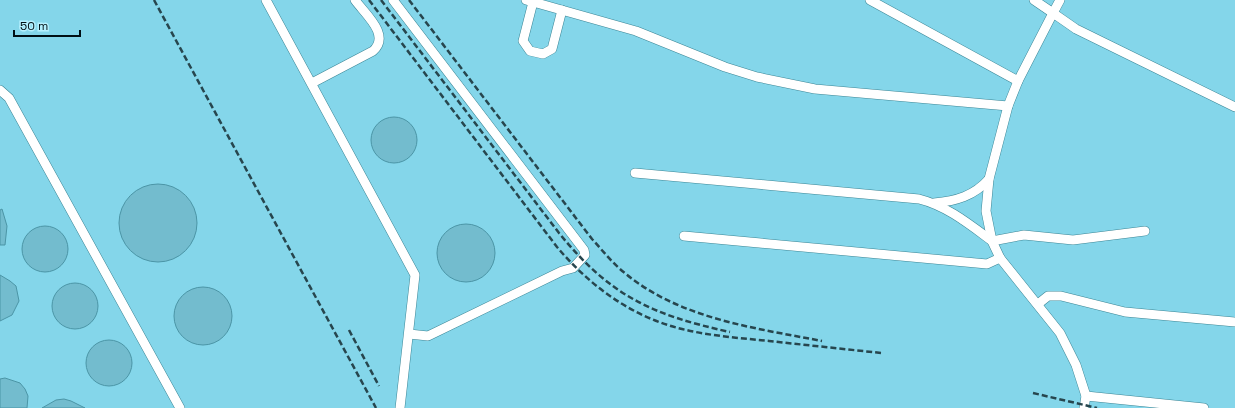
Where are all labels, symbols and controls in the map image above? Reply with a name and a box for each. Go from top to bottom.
scale bar [14,12,80,38]
text: 50 m [20,18,48,34]

